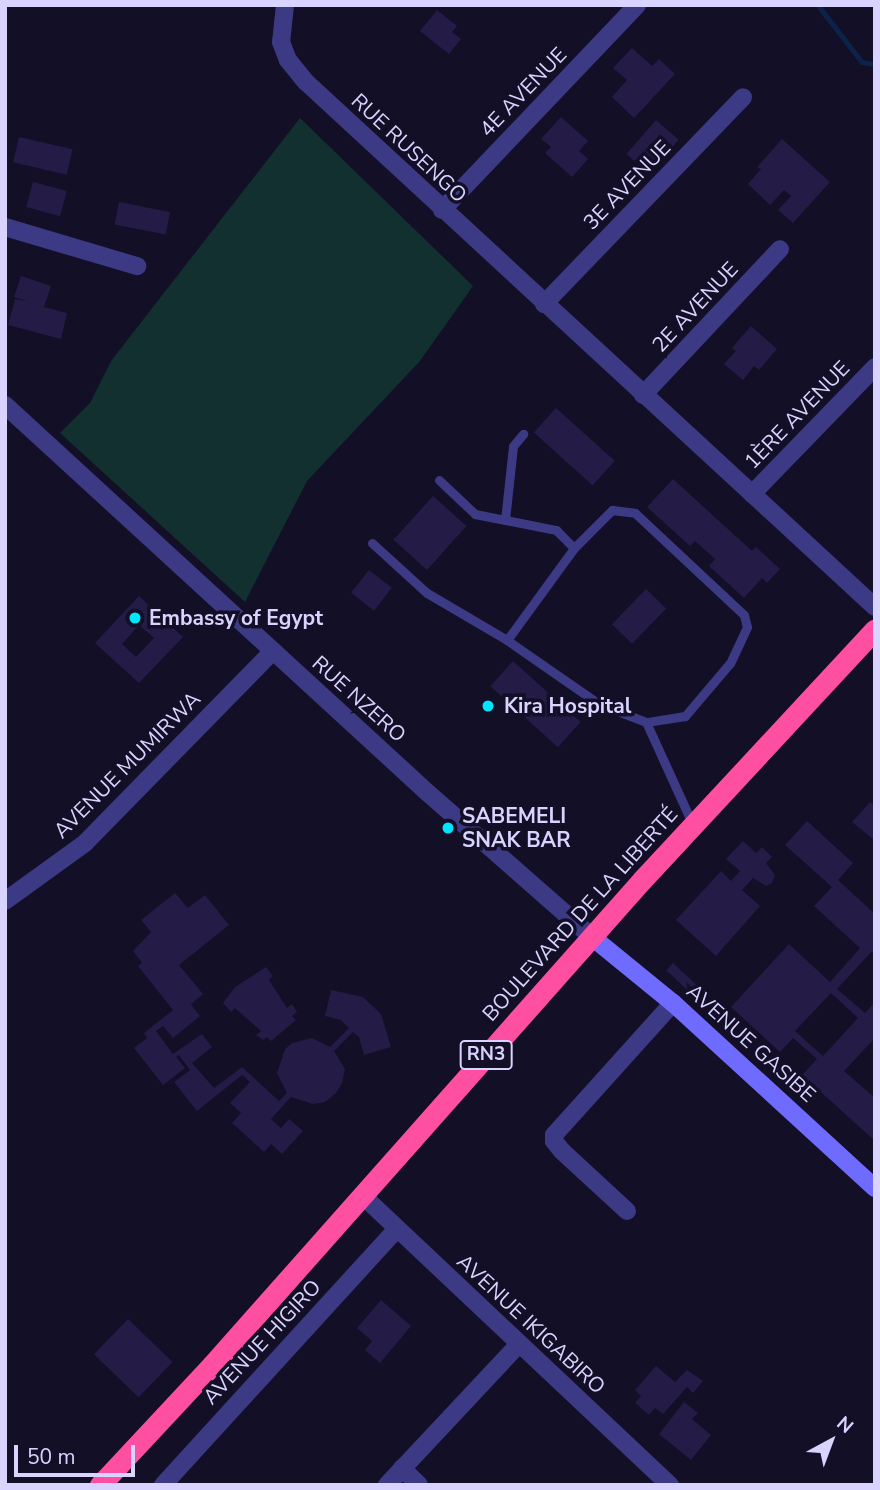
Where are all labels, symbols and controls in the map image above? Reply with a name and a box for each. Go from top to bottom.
street label: 4E AVENUE [474,42,572,142]
street label: RUE RUSENGO [346,88,472,208]
street label: 3E AVENUE [578,135,676,235]
street label: 2E AVENUE [647,257,743,357]
street label: 1ÈRE AVENUE [739,356,855,474]
place label: Embassy of Egypt [149,605,323,631]
marker: Embassy of Egypt [127,610,143,626]
street label: RUE NZERO [307,650,411,748]
street label: AVENUE MUMIRWA [48,686,206,844]
place label: Kira Hospital [504,693,631,719]
marker: Kira Hospital [478,696,498,716]
street label: BOULEVARD DE LA LIBERTÉ [477,802,683,1026]
place label: SABEMELI SNAK BAR [462,803,571,853]
marker: SABEMELI SNAK BAR [440,820,456,836]
street label: AVENUE GASIBE [681,979,821,1107]
road number: RN3 [458,1040,514,1070]
street label: AVENUE IKIGABIRO [452,1249,610,1399]
street label: AVENUE HIGIRO [198,1274,326,1410]
north arrow [796,1406,866,1476]
text: N [831,1411,859,1440]
scale bar [18,1430,138,1474]
text: 50 m [27,1443,76,1471]

